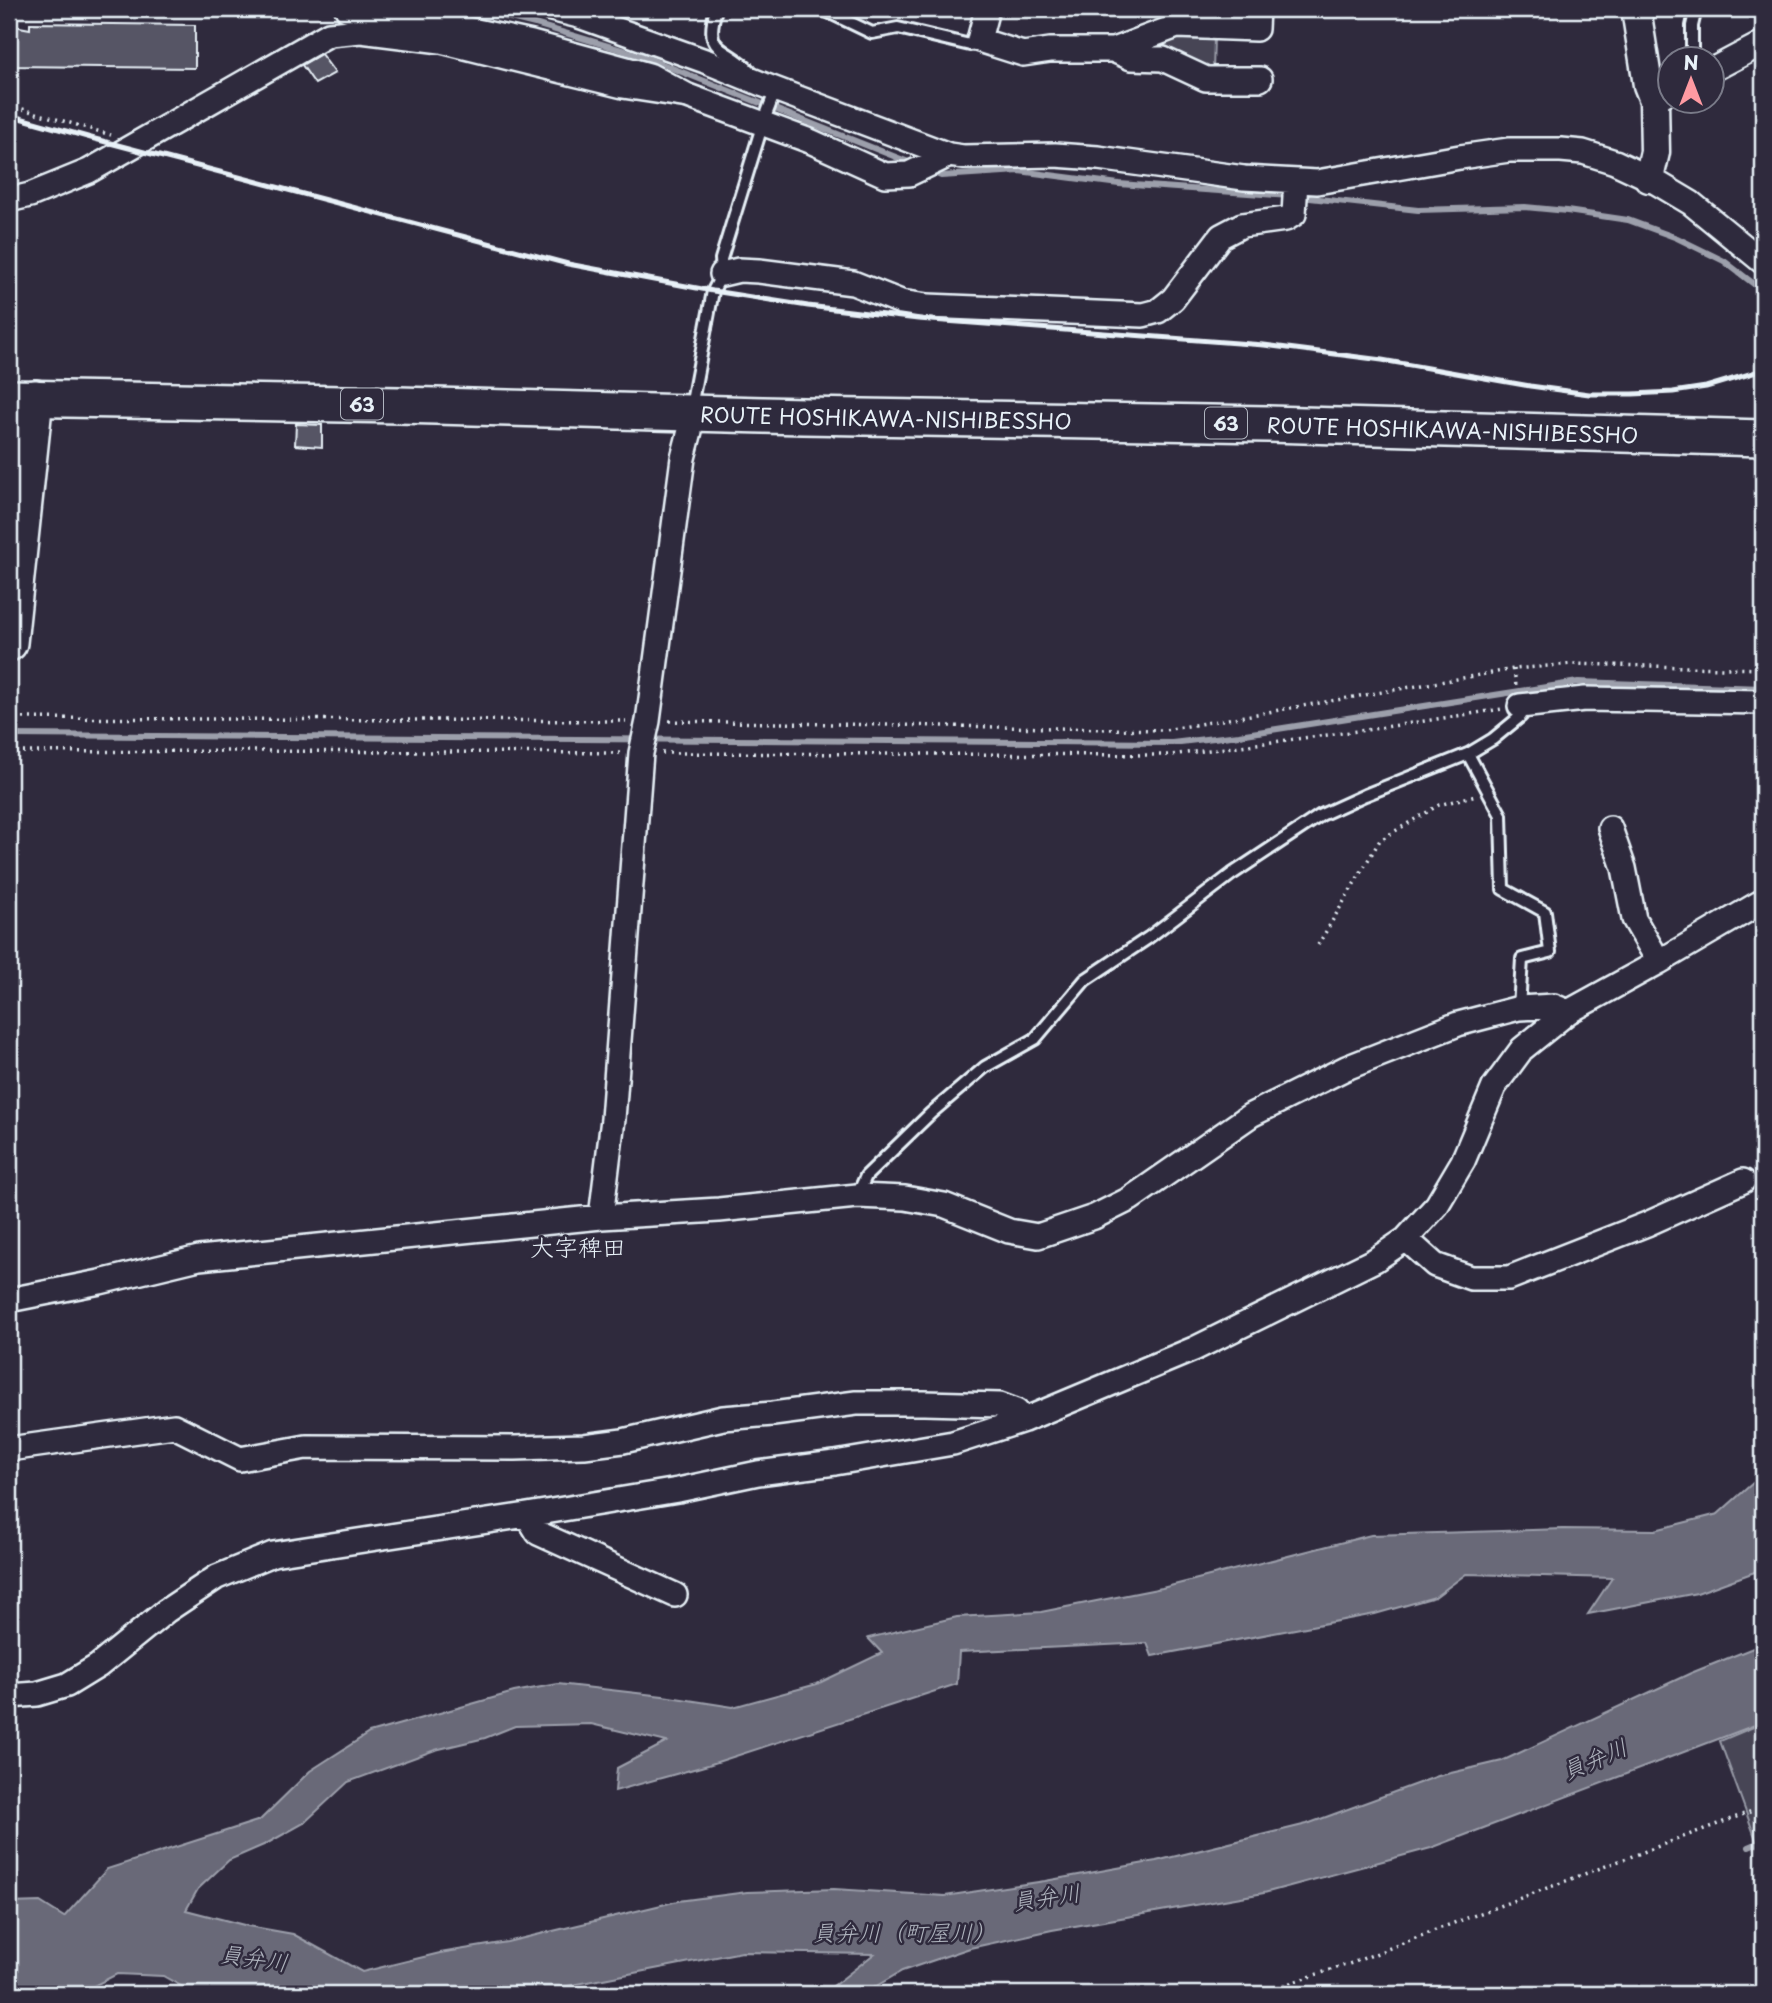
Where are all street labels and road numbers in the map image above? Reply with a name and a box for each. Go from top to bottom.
road number: 63 [341,388,383,420]
street label: ROUTE HOSHIKAWA-NISHIBESSHO [700,397,1072,437]
road number: 63 [1205,408,1247,438]
street label: ROUTE HOSHIKAWA-NISHIBESSHO [1266,408,1639,450]

